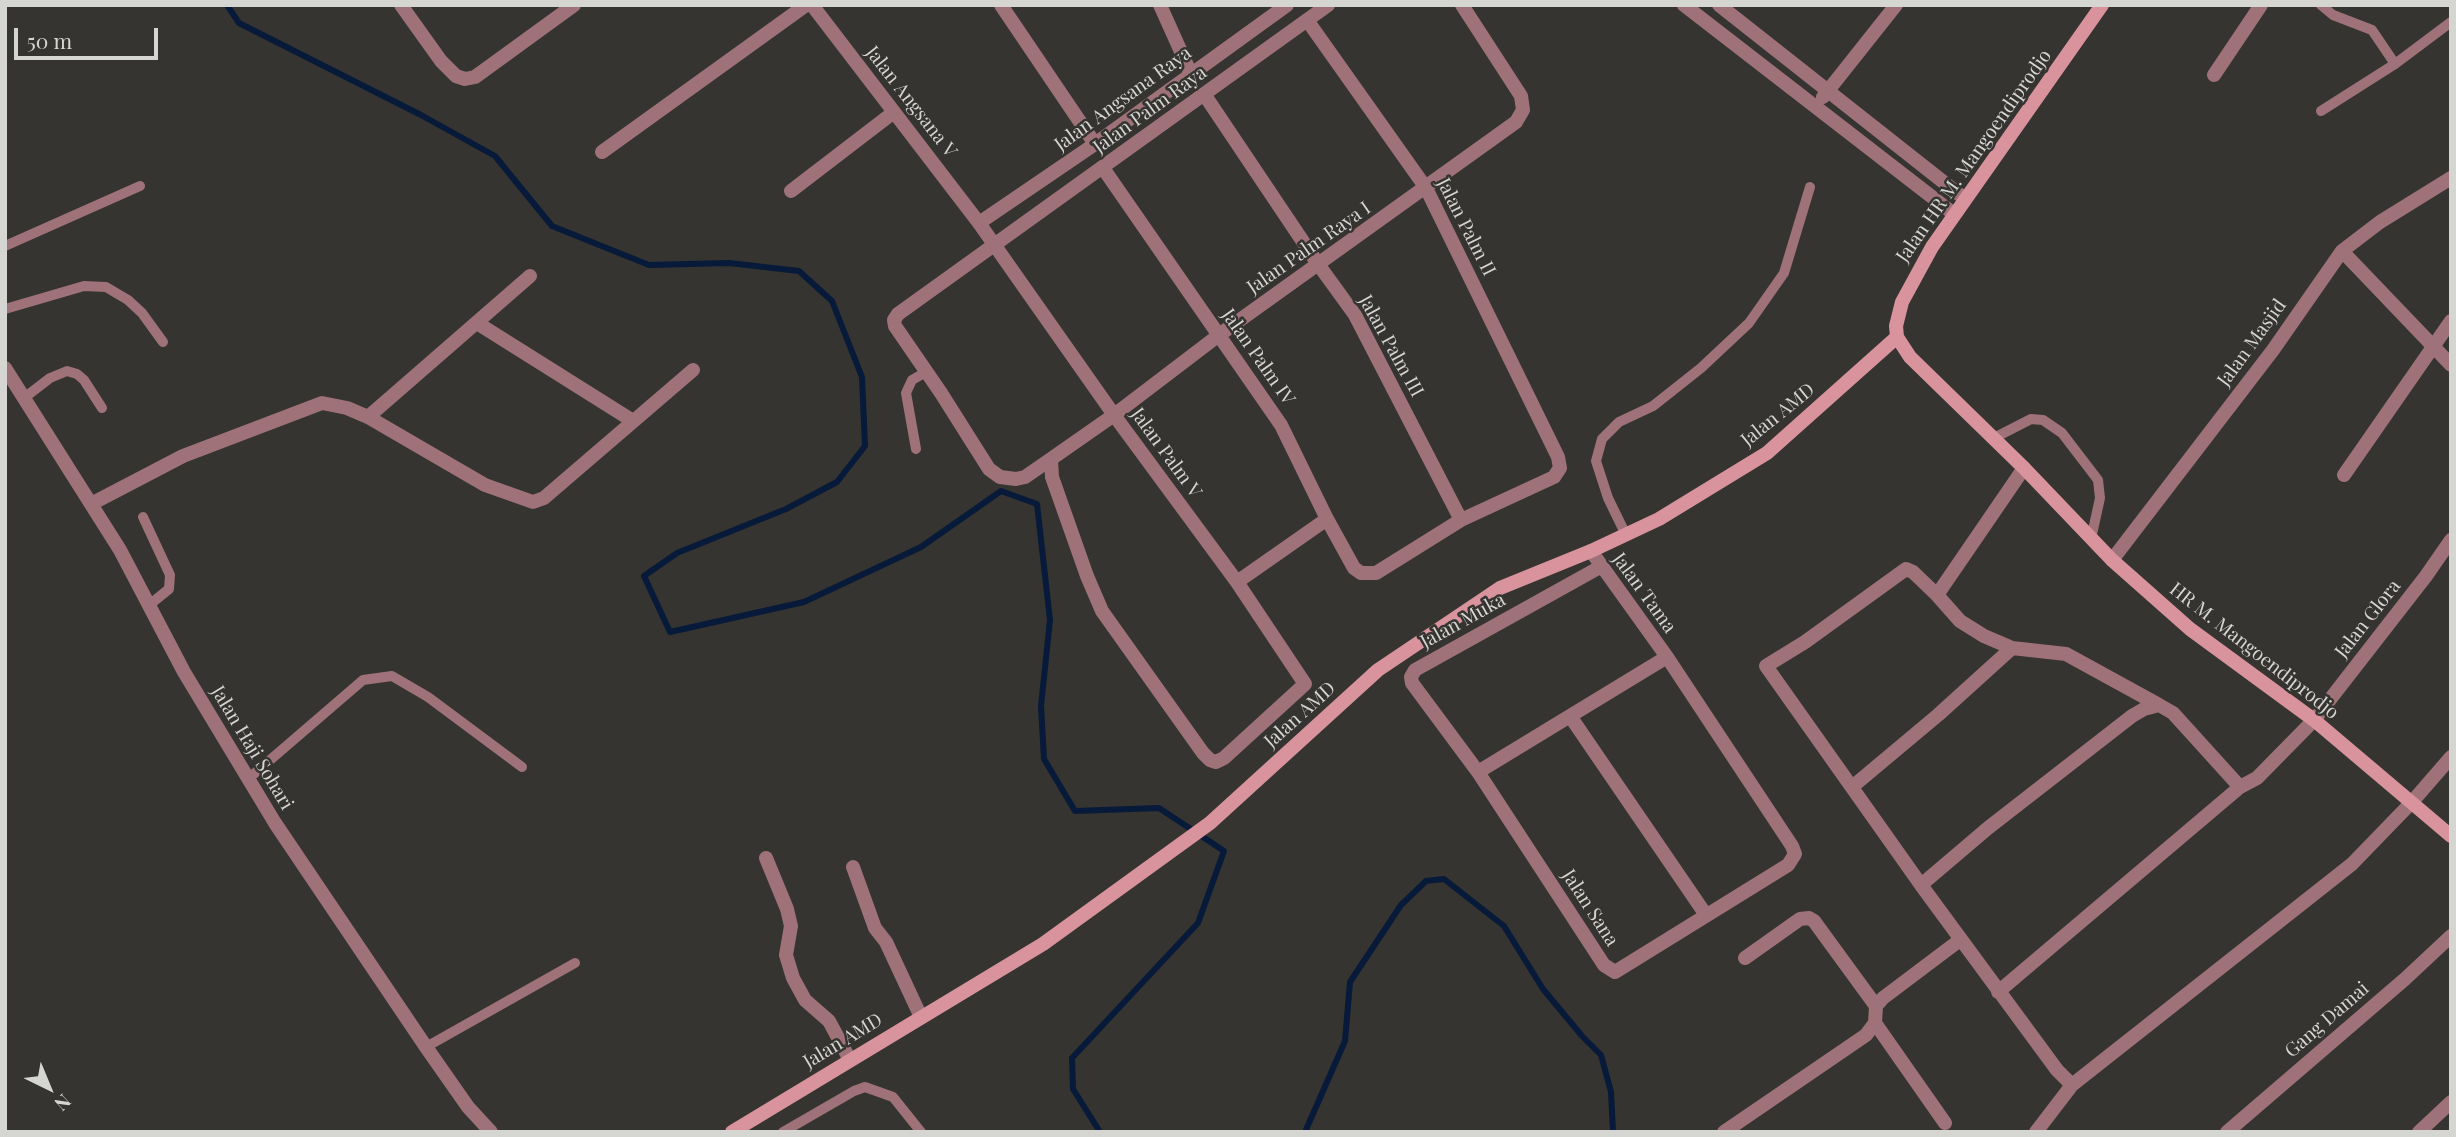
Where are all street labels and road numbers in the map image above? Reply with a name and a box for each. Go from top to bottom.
street label: Jalan Angsana V [861,42,961,162]
street label: Jalan Angsana Raya [1050,42,1196,156]
street label: Jalan HR M. Mangoendiprodjo [1892,45,2056,267]
street label: Jalan Palm Raya [1089,61,1211,159]
street label: Jalan Palm II [1432,174,1500,280]
street label: Jalan Palm Raya I [1243,197,1375,299]
street label: Jalan Palm III [1354,291,1428,401]
street label: Jalan Masjid [2213,295,2291,391]
street label: Jalan Palm IV [1217,305,1299,409]
street label: Jalan AMD [1737,378,1819,452]
street label: Jalan Palm V [1126,404,1206,502]
street label: Jalan Tama [1607,548,1681,638]
street label: Jalan Glora [2330,575,2406,663]
street label: HR M. Mangoendiprodjo [2165,578,2343,724]
street label: Jalan Muka [1417,588,1509,654]
street label: Jalan AMD [1260,677,1340,753]
street label: Jalan Haji Sohari [206,682,298,814]
street label: Jalan Sana [1557,865,1623,951]
street label: Gang Damai [2280,977,2374,1063]
street label: Jalan AMD [799,1009,887,1073]

